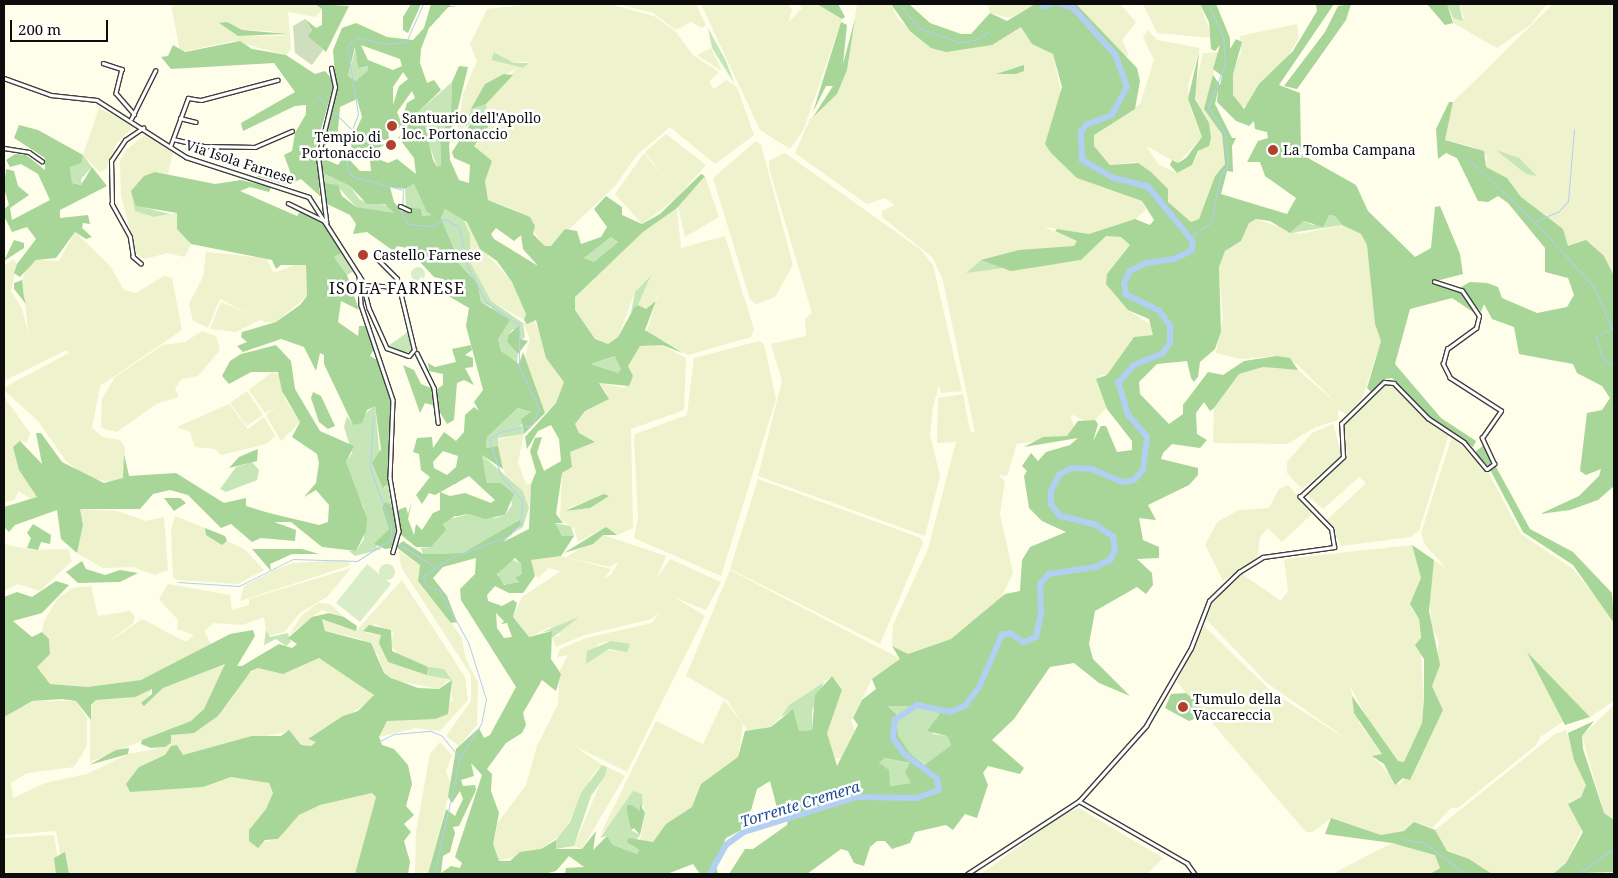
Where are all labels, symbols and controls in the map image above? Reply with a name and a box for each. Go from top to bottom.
scale bar [12,10,110,42]
text: 200 m [18,19,61,39]
place label: Santuario dell'Apollo loc. Portonaccio [402,110,541,142]
marker: Santuario dell'Apollo loc. Portonaccio [386,120,398,132]
place label: Tempio di Portonaccio [302,129,381,162]
street label: Via Isola Farnese [184,136,296,188]
marker: Tempio di Portonaccio [385,139,397,151]
place label: La Tomba Campana [1283,142,1416,158]
marker: La Tomba Campana [1267,144,1279,156]
place label: Castello Farnese [373,247,481,263]
marker: Castello Farnese [357,249,369,261]
district label: ISOLA FARNESE [327,278,467,298]
place label: Tumulo della Vaccareccia [1193,691,1281,724]
marker: Tumulo della Vaccareccia [1177,701,1189,713]
water label: Torrente Cremera [738,777,862,831]

